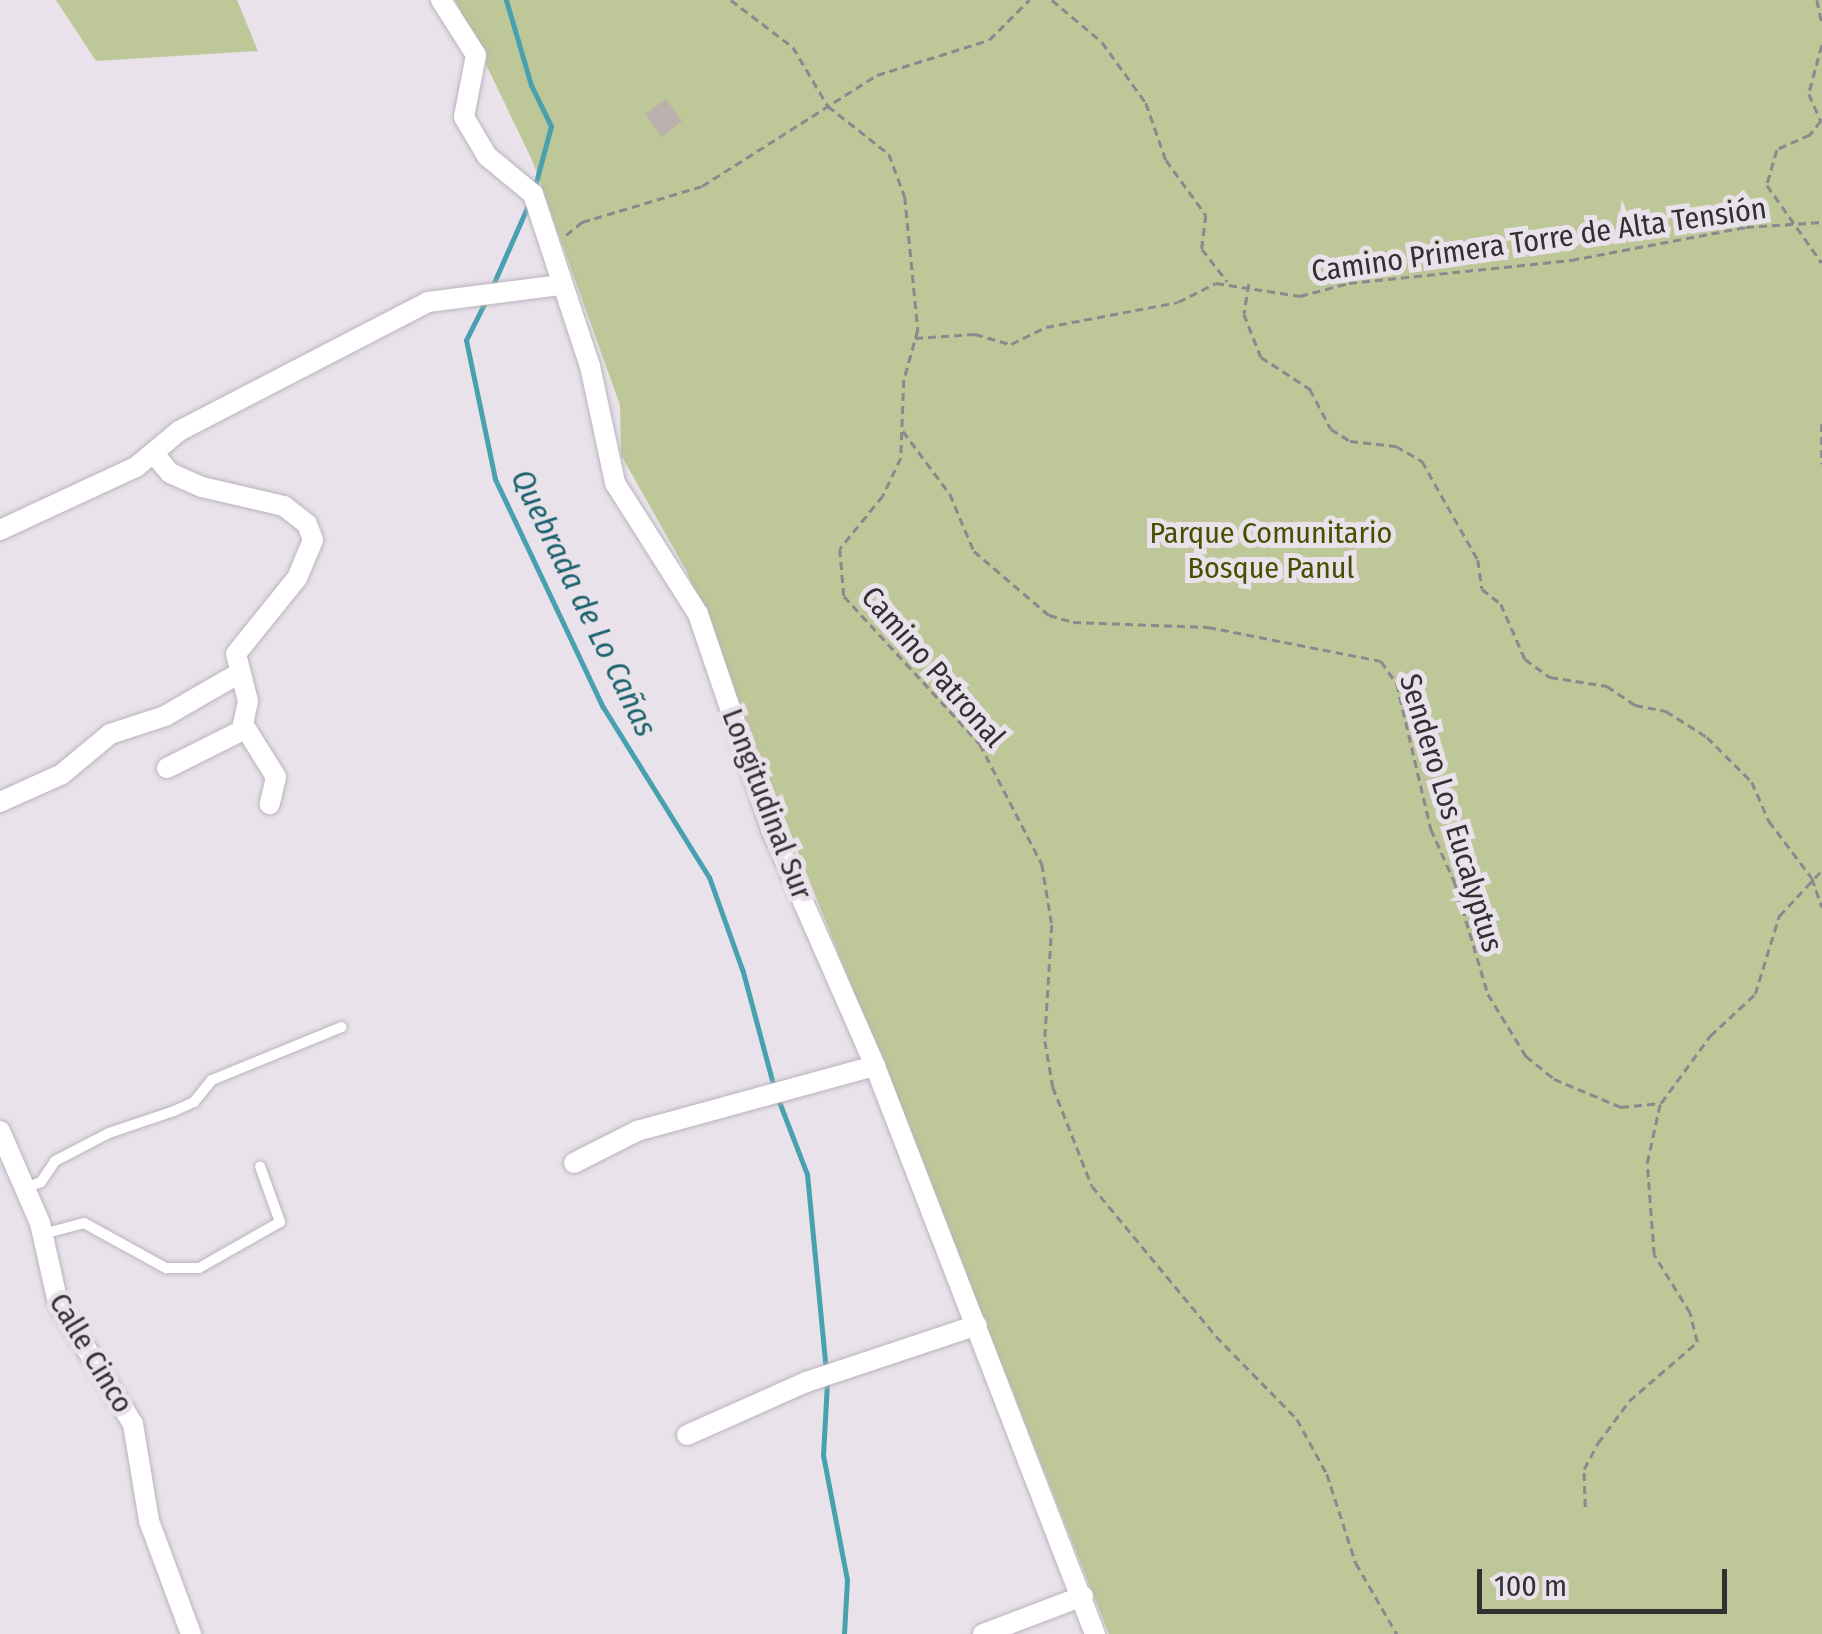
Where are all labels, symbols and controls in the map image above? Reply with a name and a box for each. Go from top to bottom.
street label: Camino Primera Torre de Alta Tensión [1309,190,1769,290]
water label: Quebrada de Lo Cañas [503,463,665,743]
park label: Parque Comunitario Bosque Panul [1150,515,1392,586]
street label: Camino Patronal [853,579,1013,755]
street label: Sendero Los Eucalyptus [1392,670,1510,956]
street label: Longitudinal Sur [714,704,820,904]
street label: Calle Cinco [41,1286,141,1420]
scale bar [1482,1549,1732,1611]
text: 100 m [1494,1568,1567,1604]

